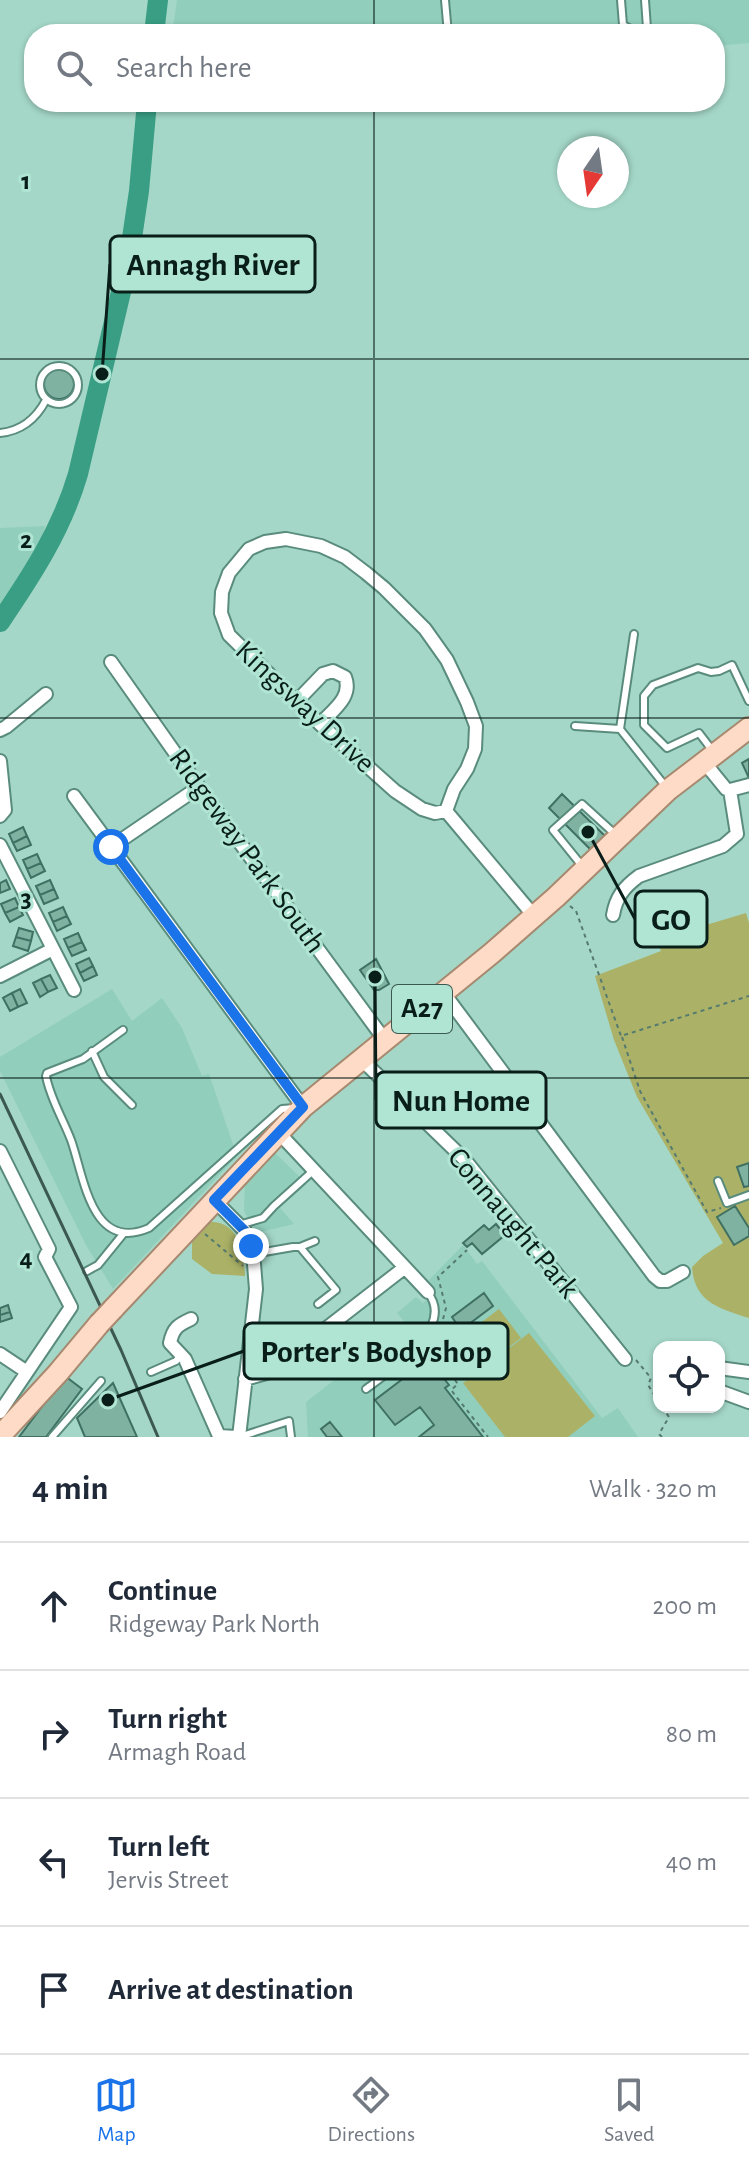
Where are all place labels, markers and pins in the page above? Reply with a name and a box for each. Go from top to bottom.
callout: Annagh River [110,236,315,292]
callout: GO [635,891,707,947]
callout: Nun Home [376,1072,546,1128]
callout: Porter's Bodyshop [244,1323,508,1379]

